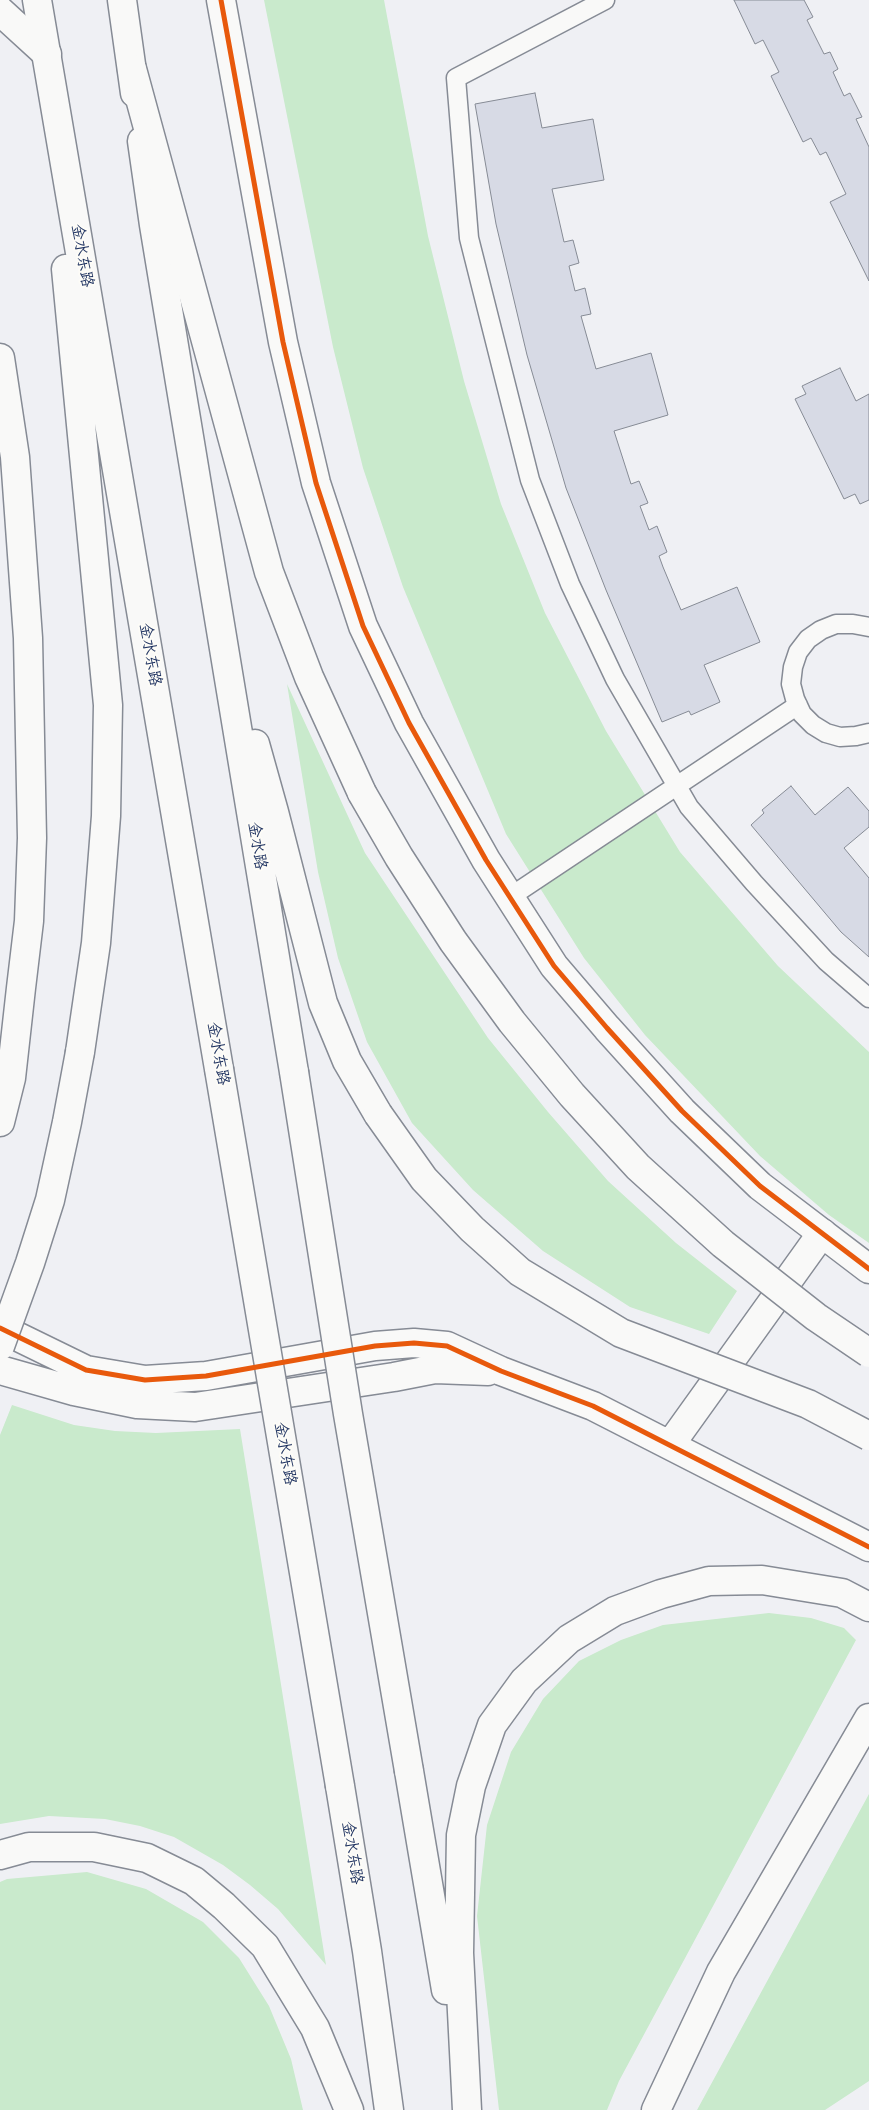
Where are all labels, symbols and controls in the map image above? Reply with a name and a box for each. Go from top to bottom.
street label: 金水东路 [66,223,96,289]
street label: 金水东路 [134,622,164,688]
street label: 金水路 [243,821,269,871]
street label: 金水东路 [202,1021,232,1087]
street label: 金水东路 [269,1421,299,1487]
street label: 金水东路 [337,1820,365,1886]

